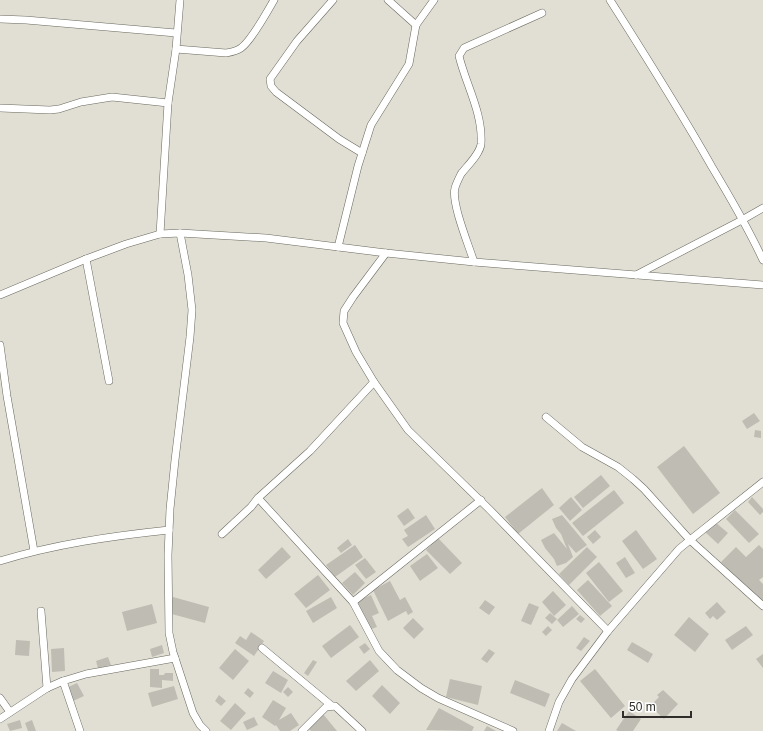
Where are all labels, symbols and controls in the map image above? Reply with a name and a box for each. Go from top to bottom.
scale bar [623,693,691,719]
text: 50 m [629,700,656,714]

